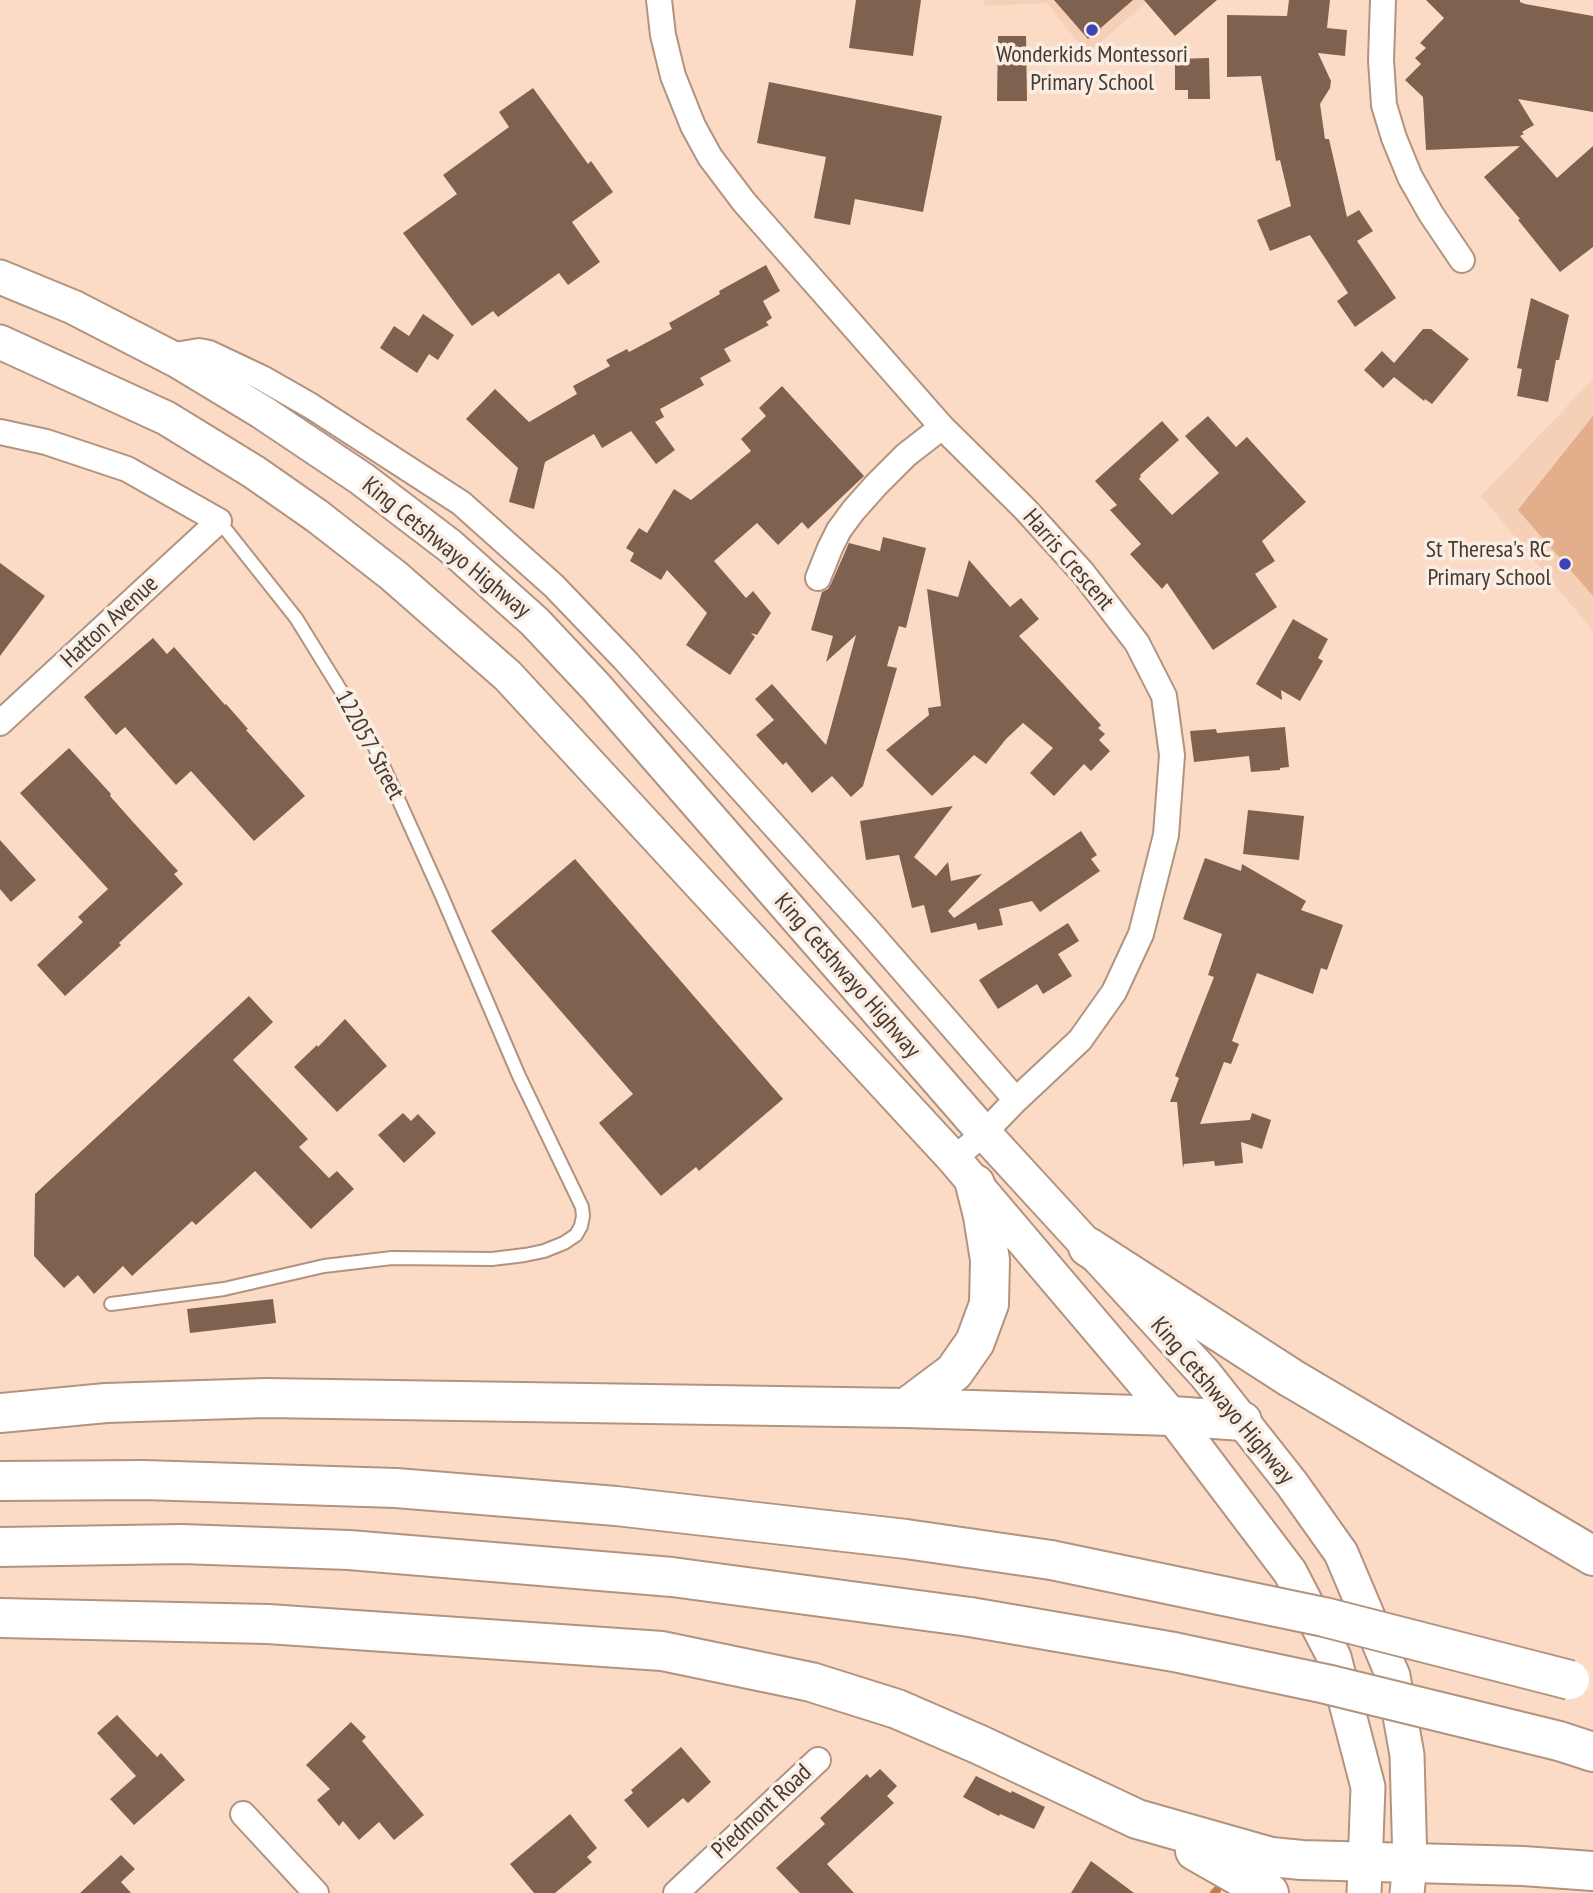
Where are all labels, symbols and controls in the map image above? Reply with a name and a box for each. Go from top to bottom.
marker: Wonderkids Montessori Primary School [1084,22,1100,38]
place label: Wonderkids Montessori Primary School [996,41,1188,97]
street label: King Cetshwayo Highway [356,471,536,625]
street label: Harris Crescent [1016,504,1120,616]
place label: St Theresa's RC Primary School [1426,536,1551,592]
marker: St Theresa's RC Primary School [1557,556,1573,572]
street label: Hatton Avenue [56,570,164,674]
street label: 122057 Street [328,685,410,805]
street label: King Cetshwayo Highway [768,888,926,1064]
street label: King Cetshwayo Highway [1144,1312,1300,1490]
street label: Piedmont Road [706,1759,818,1865]

